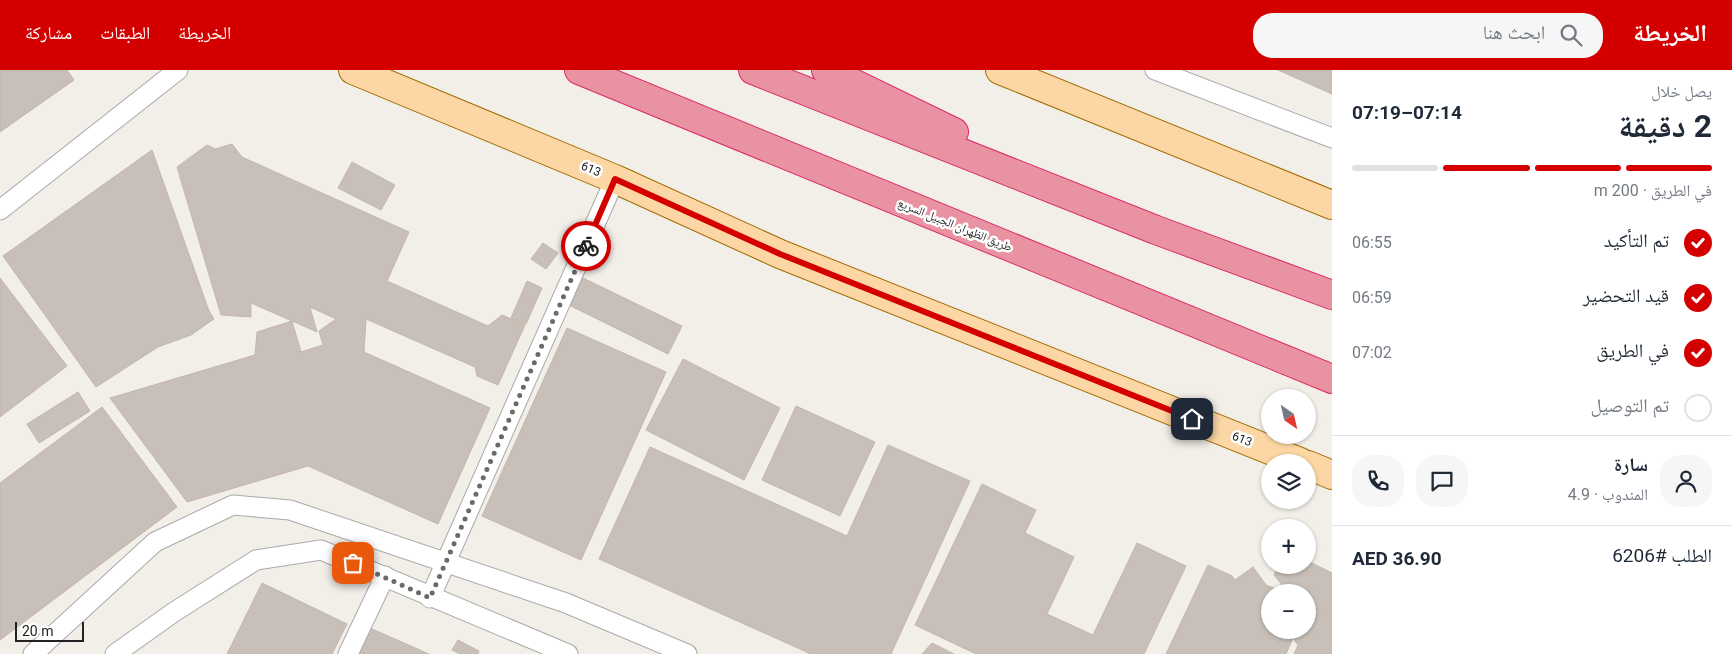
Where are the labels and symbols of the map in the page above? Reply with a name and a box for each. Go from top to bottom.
street label: 613 [579,159,603,179]
street label: طريق الظهران الجبيل السريع [896,196,1014,255]
courier [561,221,611,271]
north arrow [1261,389,1316,444]
pin [1171,398,1213,440]
street label: 613 [1230,429,1254,449]
pin [332,542,374,584]
scale bar [15,619,84,642]

